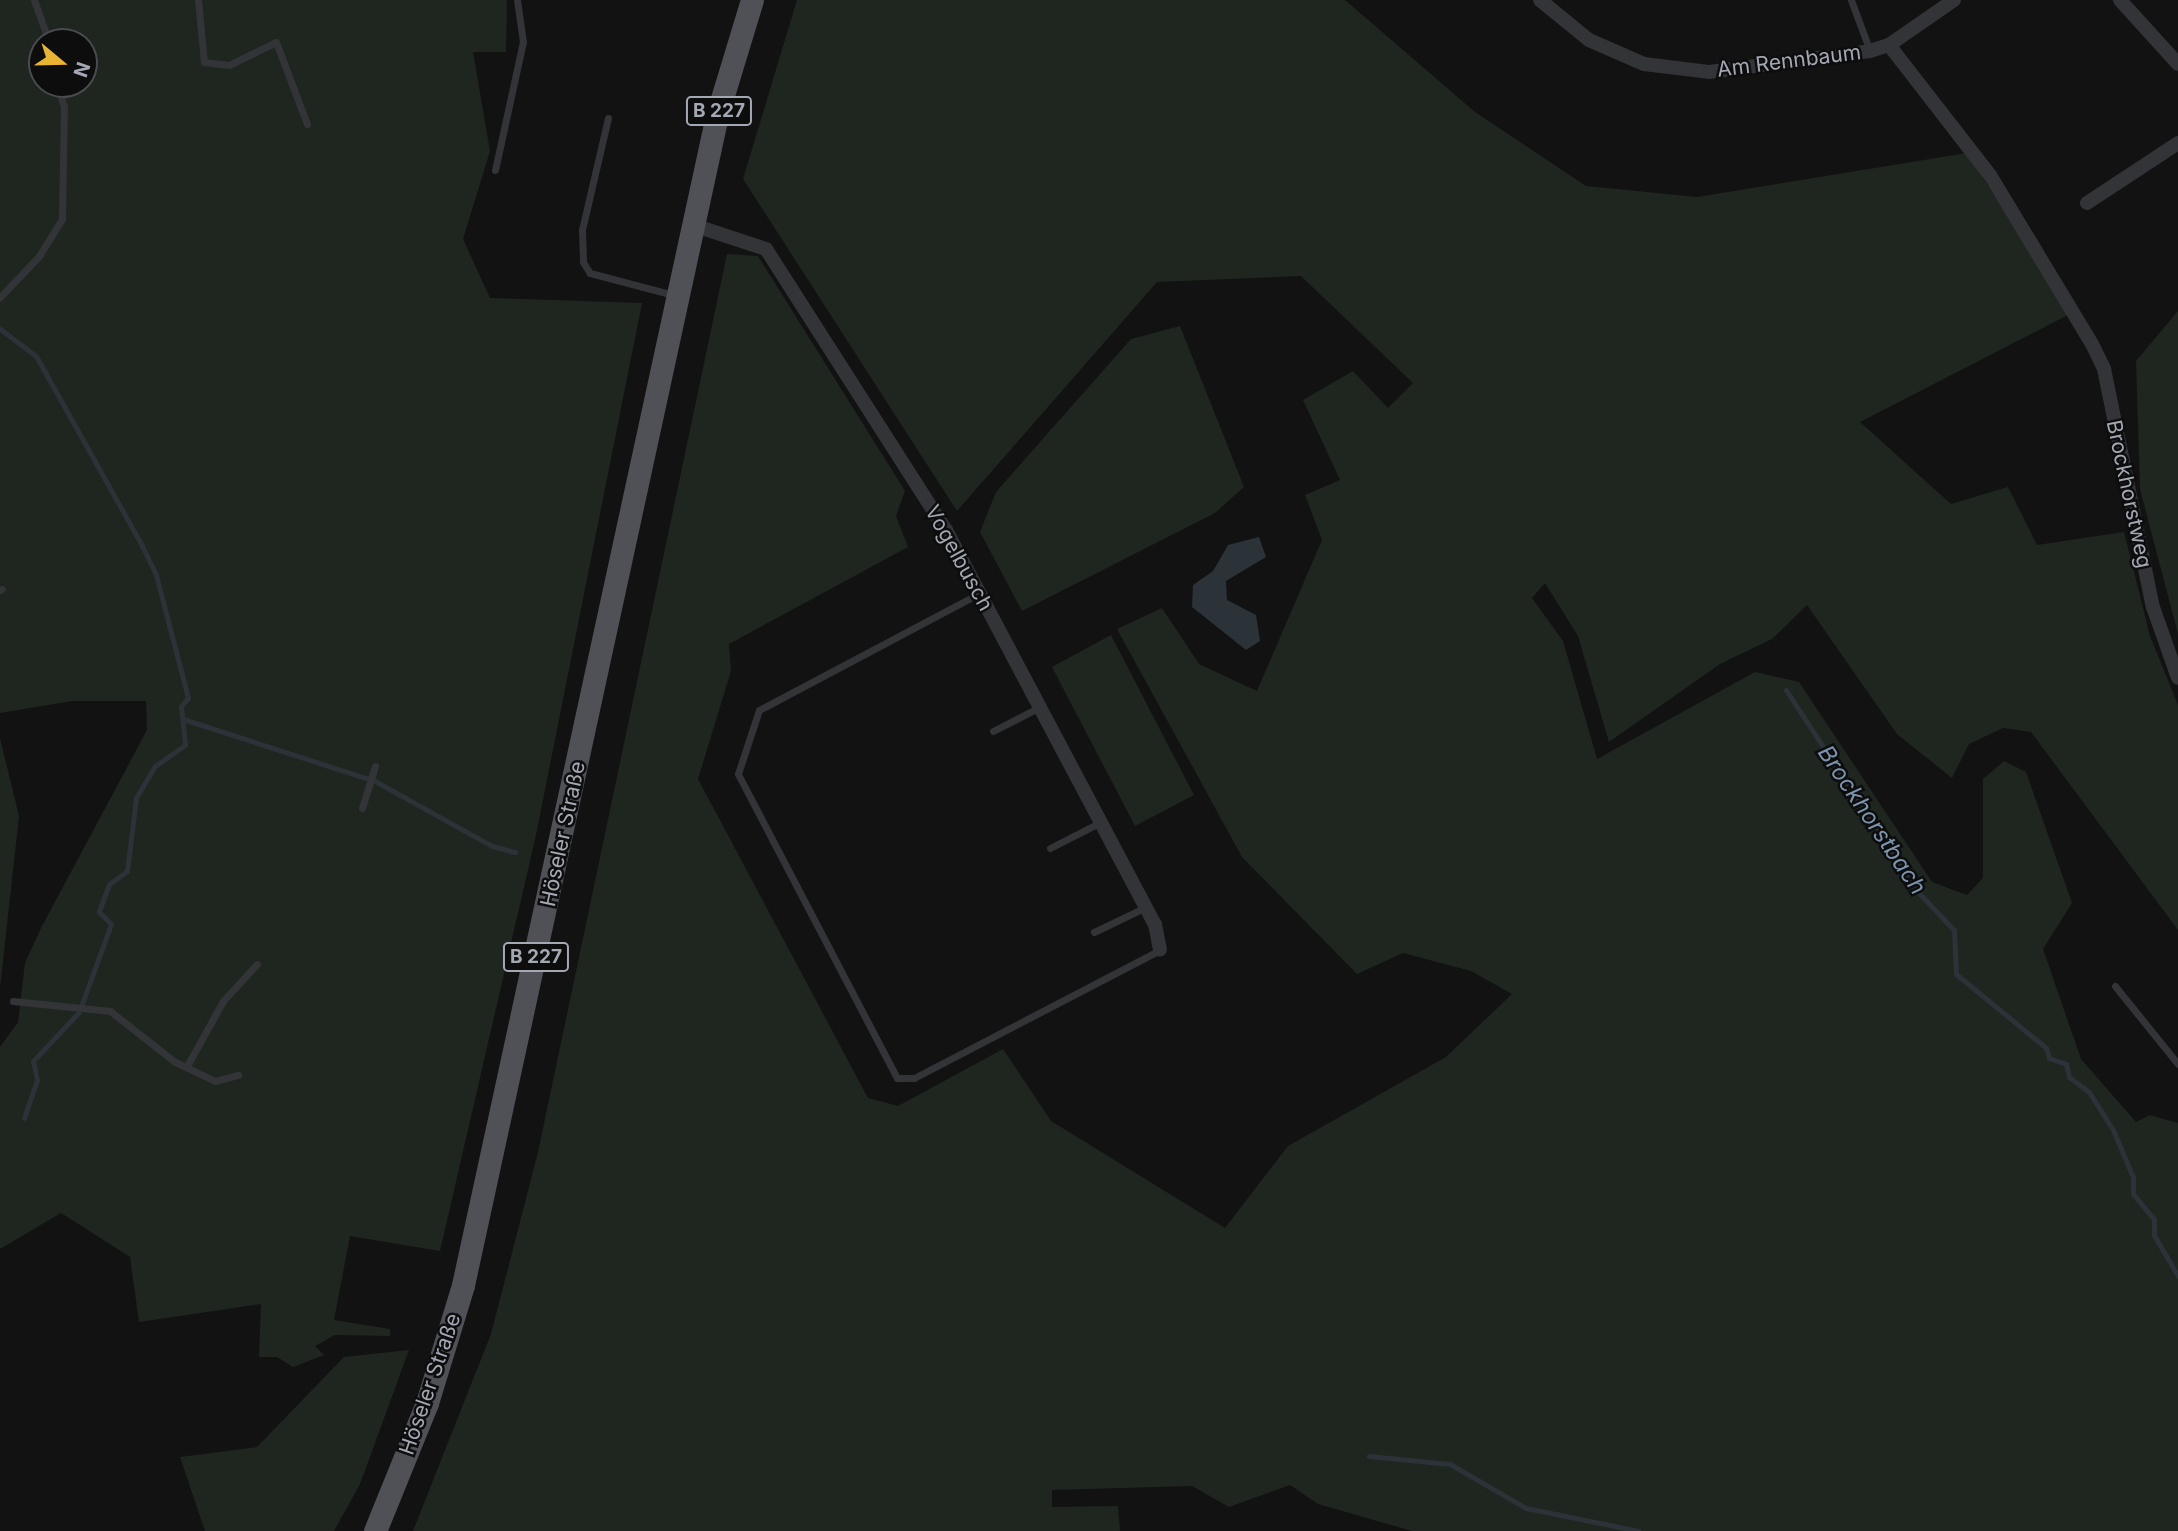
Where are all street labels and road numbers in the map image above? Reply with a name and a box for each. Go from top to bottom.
street label: Am Rennbaum [1716,40,1862,82]
road number: B 227 [686,96,752,127]
street label: Brockhorstweg [2101,418,2157,570]
street label: Vogelbusch [920,501,998,615]
street label: Höseler Straße [535,759,591,909]
road number: B 227 [503,942,569,973]
street label: Höseler Straße [394,1310,466,1458]

